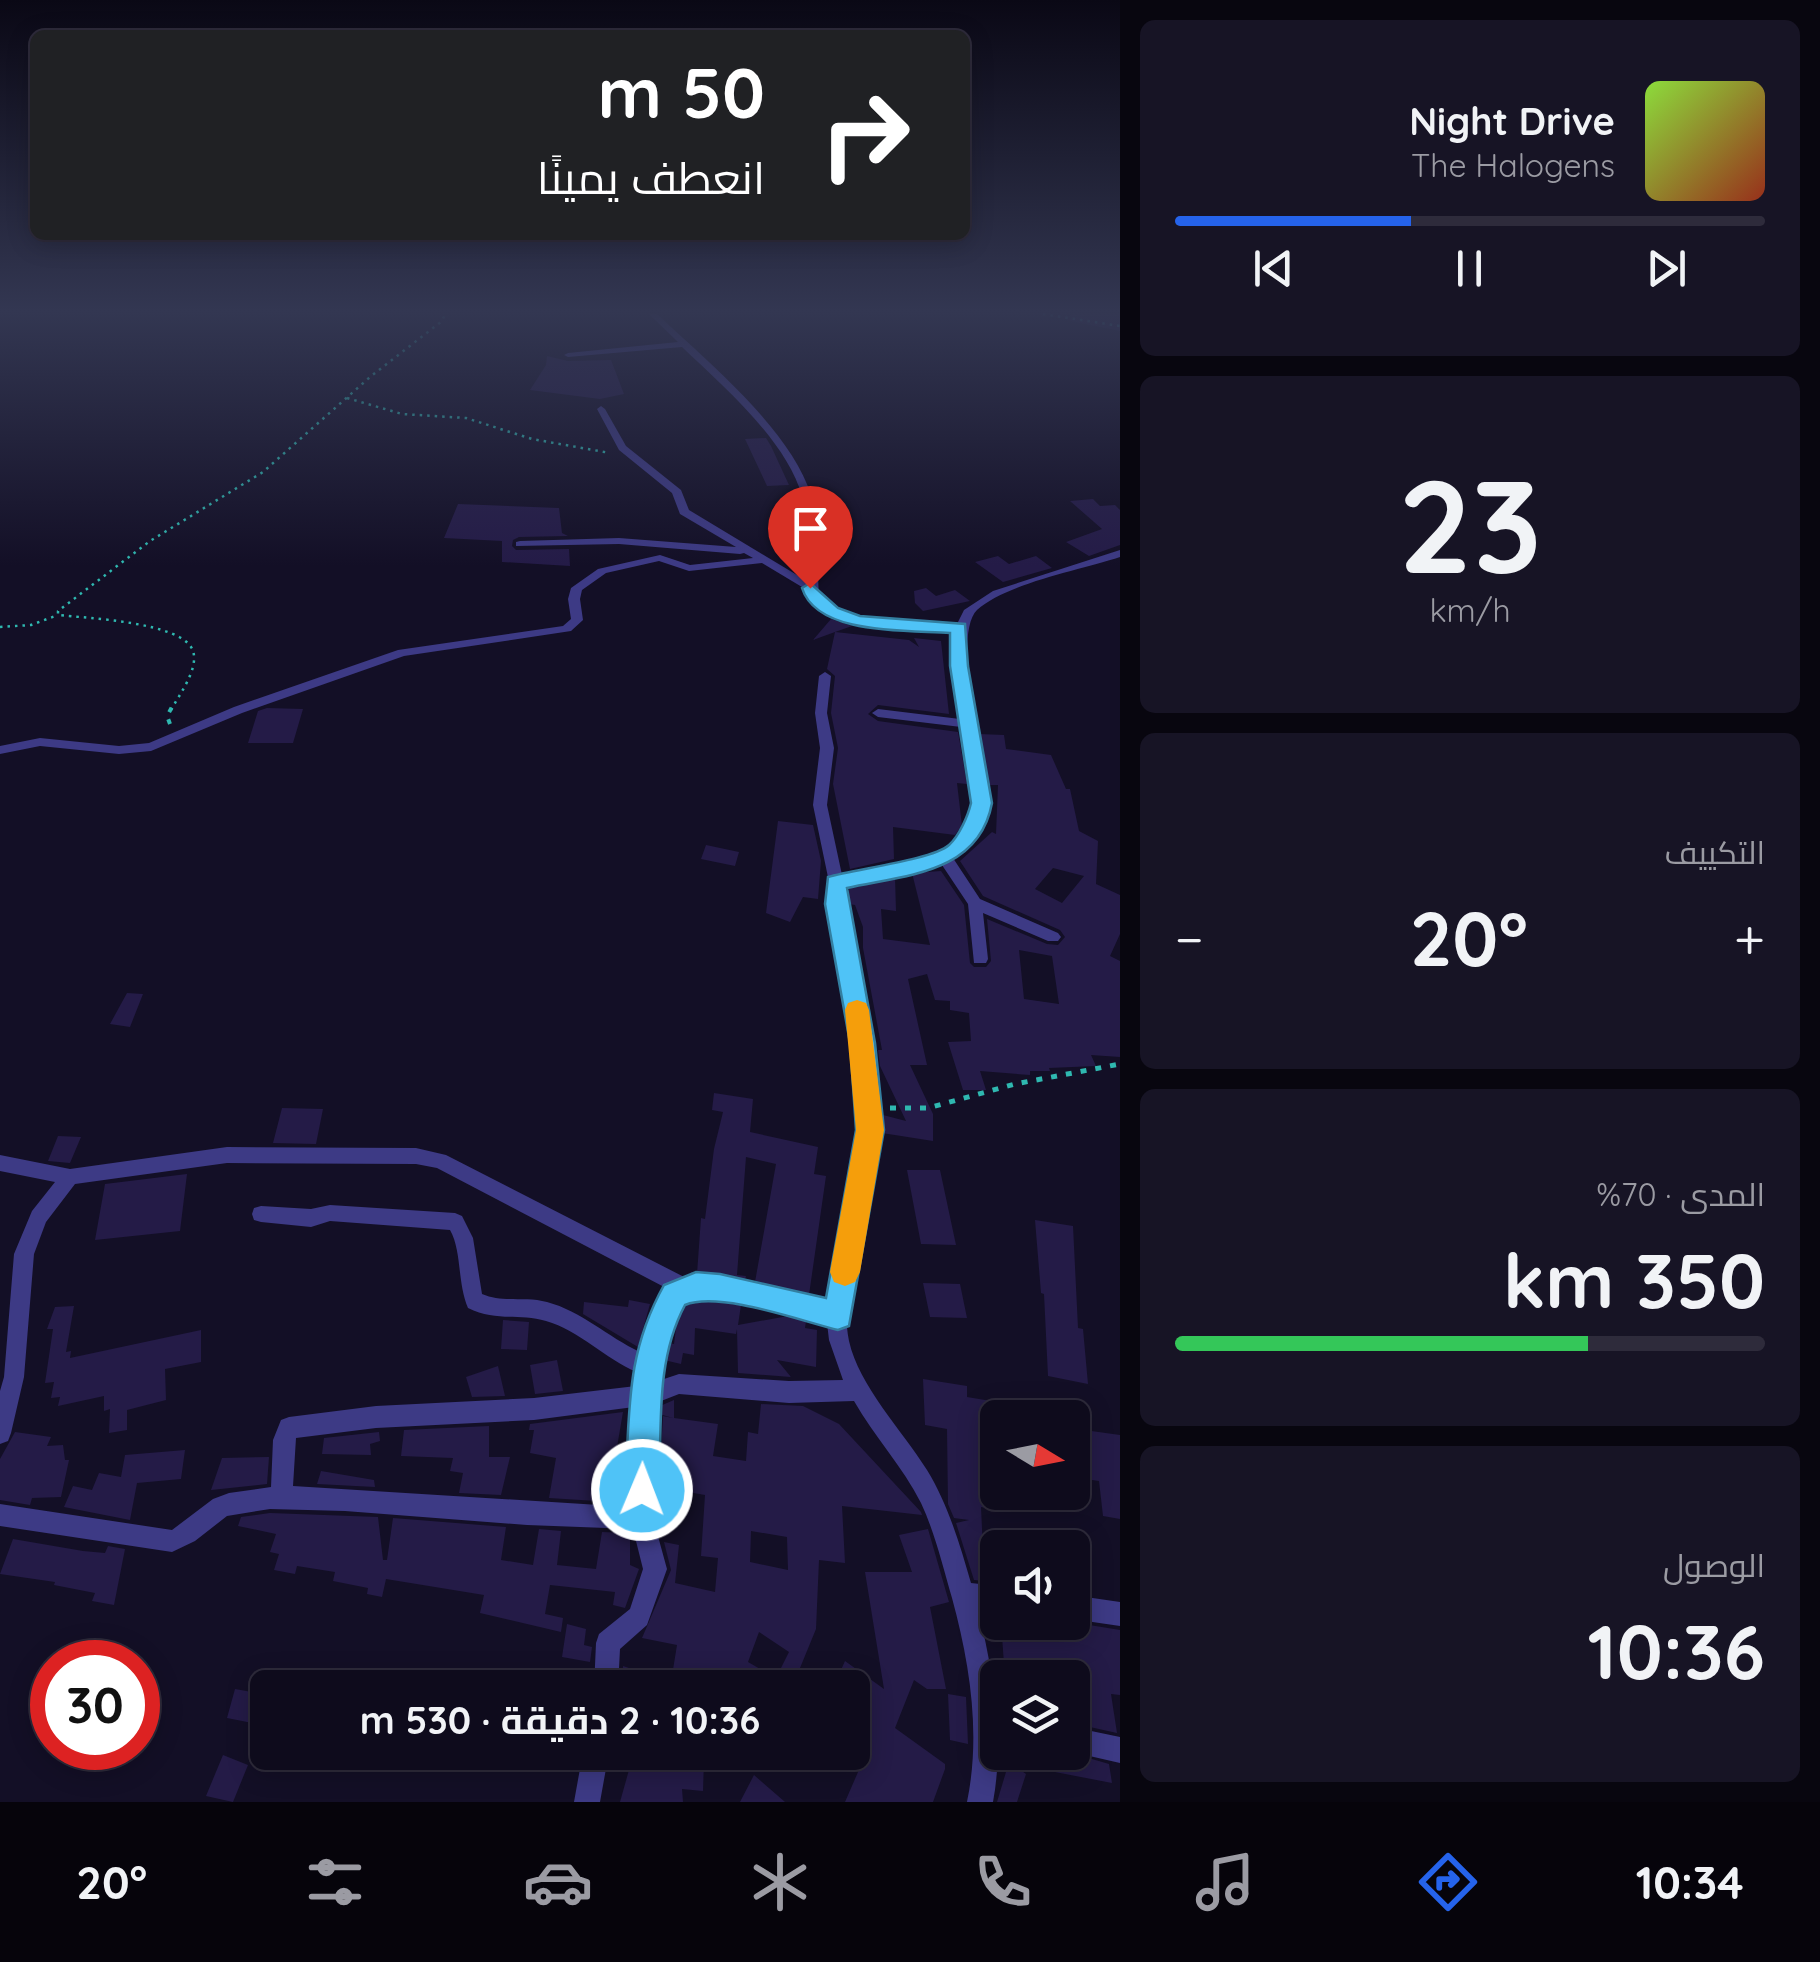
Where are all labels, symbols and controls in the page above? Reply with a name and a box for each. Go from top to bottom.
text: 50 m [598,48,765,136]
icon: right [800,70,930,200]
text: Night Drive [1409,97,1615,145]
text: The Halogens [1411,145,1615,185]
text: انعطف يمينًا [537,149,765,205]
icon: previous [1246,241,1301,296]
icon: pause [1442,241,1497,296]
icon: next [1639,241,1694,296]
text: 23 [1398,443,1542,606]
pin [768,486,853,589]
icon: arrive [783,501,838,556]
text: km/h [1429,590,1511,630]
text: التكييف [1665,832,1765,872]
text: 20° [1410,891,1528,985]
text: − [1175,904,1204,973]
text: + [1734,904,1765,973]
text: المدى · 70% [1596,1174,1765,1214]
text: 350 km [1503,1233,1765,1327]
north arrow [980,1400,1090,1510]
map controls [980,1400,1090,1770]
position arrow [590,1438,694,1542]
button: sound [980,1530,1090,1640]
text: الوصول [1663,1545,1765,1585]
text: 10:36 [1588,1604,1765,1698]
speed limit sign: 30 [30,1640,160,1770]
button: layers [980,1660,1090,1770]
text: 10:36 · 2 دقيقة · 530 m [360,1696,760,1744]
icon: filters [300,1847,370,1917]
icon: car [523,1847,593,1917]
icon: climate [745,1847,815,1917]
icon: phone [968,1847,1038,1917]
icon: music [1190,1847,1260,1917]
icon: directions [1413,1847,1483,1917]
text: 20° [76,1854,147,1910]
text: 10:34 [1636,1854,1744,1910]

